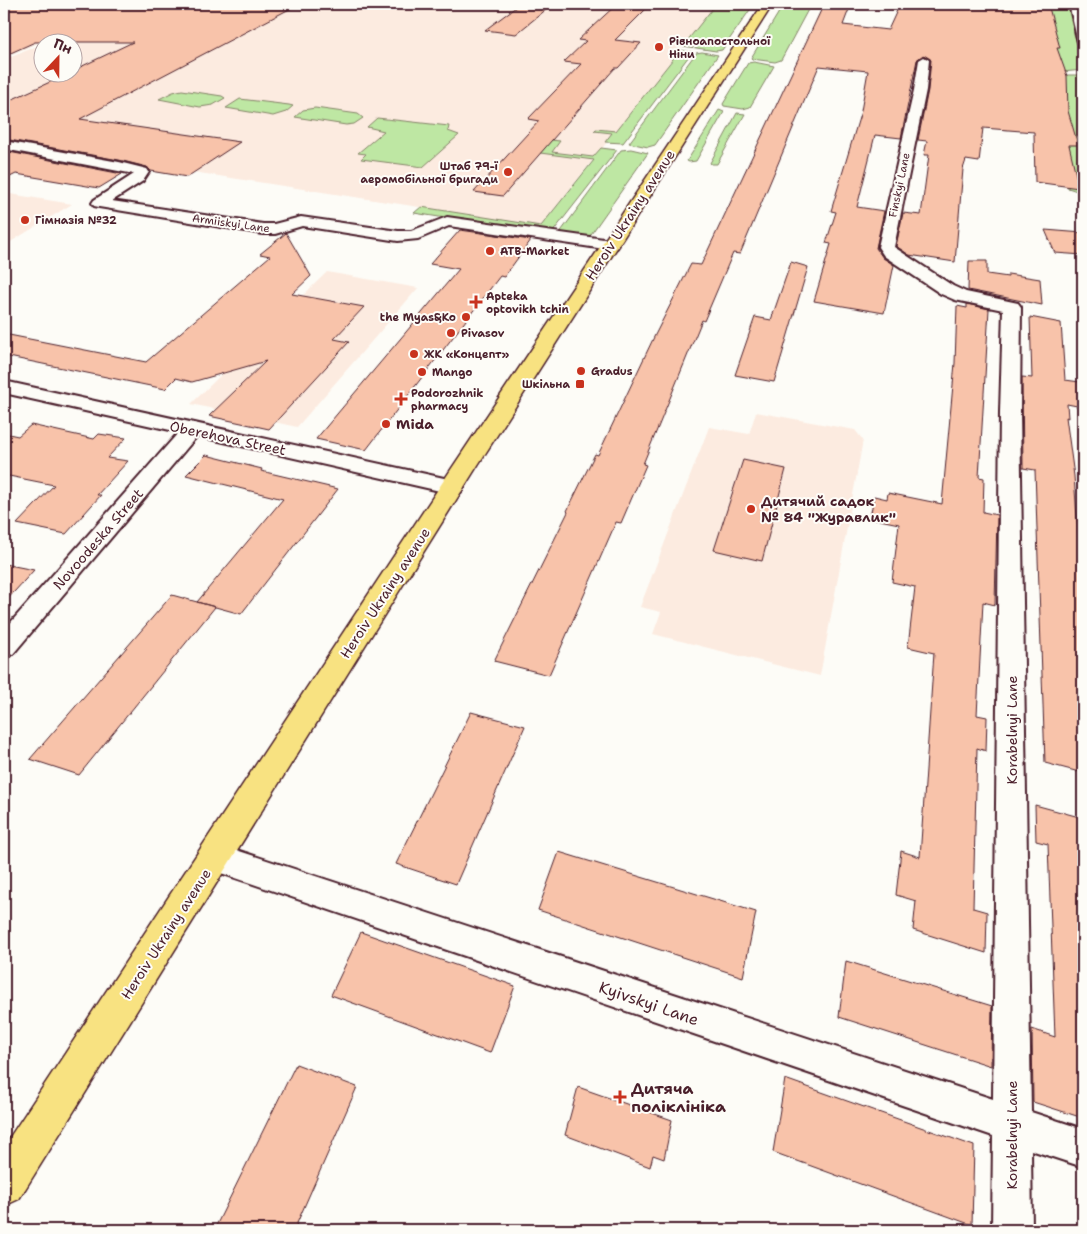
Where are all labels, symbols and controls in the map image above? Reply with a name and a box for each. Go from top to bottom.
north arrow [32,32,82,82]
text: Пн [51,34,75,58]
place label: Рівноапостольної Ніни [669,34,771,62]
marker: Рівноапостольної Ніни [653,41,665,53]
street label: Heroiv Ukrainy avenue [581,146,679,284]
street label: Finskyi Lane [885,151,914,219]
place label: Штаб 79-ї аеромобільної бригади [360,159,499,187]
marker: Штаб 79-ї аеромобільної бригади [502,166,514,178]
street label: Armiiskyi Lane [191,211,271,236]
place label: Гімназія №32 [35,213,117,228]
marker: Гімназія №32 [19,214,31,226]
place label: ATB-Market [500,244,570,259]
marker: ATB-Market [484,245,496,257]
place label: Apteka optovikh tchin [486,289,570,317]
marker: Apteka optovikh tchin [470,296,482,308]
place label: the Myas&Ko [380,310,456,325]
marker: the Myas&Ko [460,311,472,323]
place label: Pivasov [461,326,505,341]
marker: Pivasov [445,327,457,339]
place label: ЖК «Концепт» [424,347,510,362]
marker: ЖК «Концепт» [408,348,420,360]
place label: Gradus [591,364,633,379]
place label: Mango [432,365,472,380]
marker: Gradus [575,365,587,377]
marker: Mango [416,366,428,378]
place label: Шкільна [522,377,570,392]
marker: Шкільна [574,378,586,390]
place label: Podorozhnik pharmacy [411,386,483,414]
marker: Podorozhnik pharmacy [395,393,407,405]
place label: Mida [396,415,434,433]
street label: Oberehova Street [168,417,288,459]
marker: Mida [380,418,392,430]
street label: Novoodeska Street [49,485,147,593]
place label: Дитячий садок № 84 "Журавлик" [761,492,896,526]
marker: Дитячий садок № 84 "Журавлик" [745,503,757,515]
street label: Heroiv Ukrainy avenue [336,524,434,662]
street label: Korabelnyi Lane [1003,675,1021,785]
street label: Heroiv Ukrainy avenue [117,865,215,1003]
street label: Kyivskyi Lane [596,977,702,1030]
place label: Дитяча поліклініка [631,1078,726,1117]
street label: Korabelnyi Lane [1003,1080,1021,1190]
marker: Дитяча поліклініка [613,1090,627,1104]

